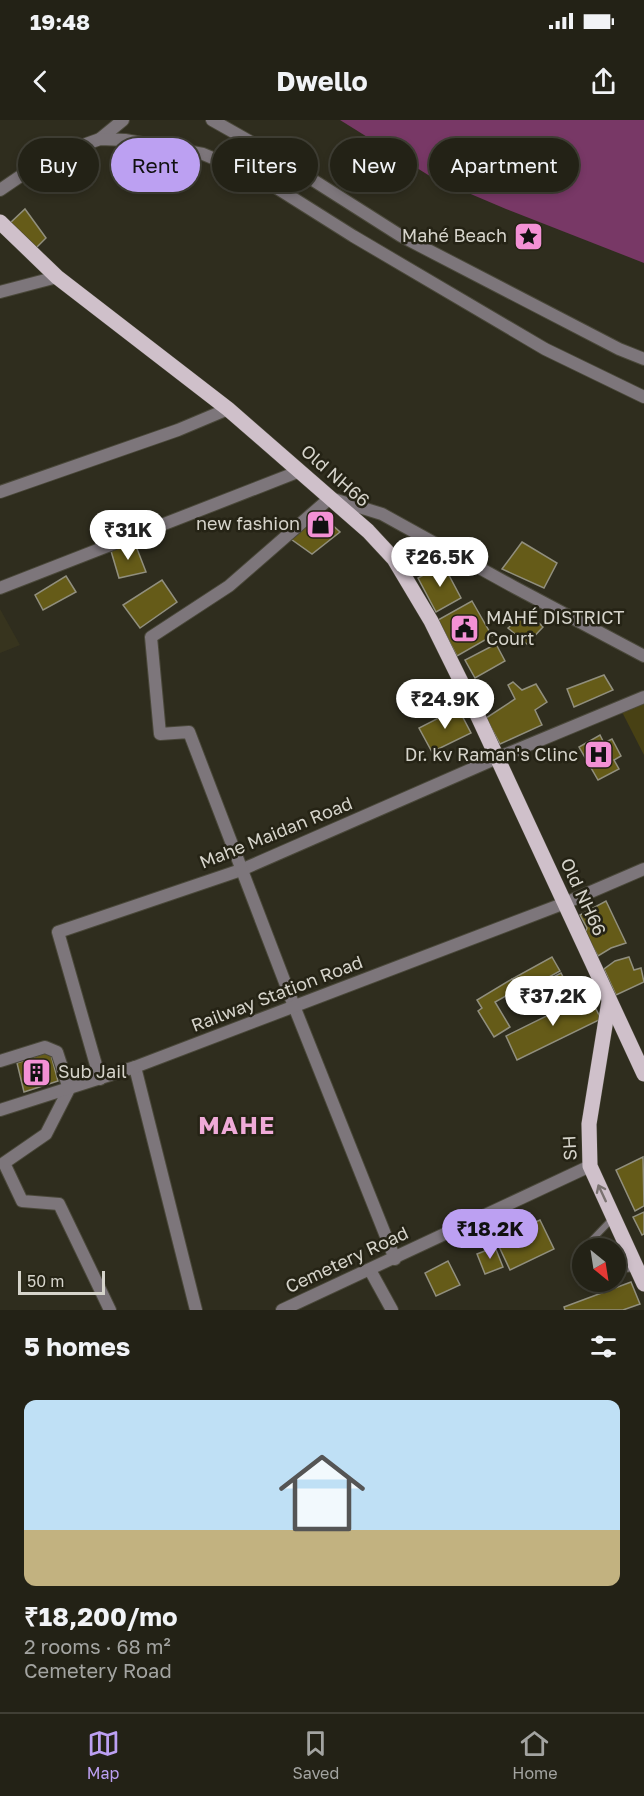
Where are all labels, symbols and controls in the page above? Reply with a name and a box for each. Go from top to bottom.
text: 19:48 [30,8,90,35]
icon: back [24,65,57,98]
text: Dwello [276,65,368,97]
icon: share [587,65,620,98]
chip: Buy [18,138,99,192]
chip: Rent [111,138,200,192]
chip: Filters [212,138,318,192]
chip: New [330,138,417,192]
chip: Apartment [429,138,579,192]
place icon: Mahé Beach [512,220,544,252]
place label: Mahé Beach [402,224,507,246]
street label: Old NH66 [297,440,374,511]
shop icon: new fashion [305,508,337,540]
pin: ₹31K [92,510,164,561]
place label: new fashion [196,512,300,534]
text: ₹31K [104,517,152,541]
pin: ₹26.5K [391,537,489,588]
text: ₹26.5K [405,544,475,568]
place label: MAHÉ DISTRICT Court [486,606,624,649]
public building icon: MAHÉ DISTRICT Court [449,612,481,644]
pin: ₹24.9K [396,679,494,730]
text: ₹24.9K [410,686,480,710]
hospital icon: Dr. kv Raman's Clinc [583,739,615,771]
place label: Dr. kv Raman's Clinc [405,743,578,765]
street label: Mahe Maidan Road [196,791,355,873]
street label: Old NH66 [556,854,612,939]
street label: Railway Station Road [188,950,366,1036]
pin: ₹37.2K [504,976,602,1027]
text: ₹37.2K [519,983,587,1007]
building icon: Sub Jail [21,1056,53,1088]
place label: Sub Jail [58,1060,127,1082]
district label: MAHE [198,1110,276,1139]
street label: SH [557,1135,581,1161]
one-way arrow [595,1184,607,1202]
pin: ₹18.2K [441,1209,539,1260]
text: ₹18.2K [456,1216,524,1240]
street label: Cemetery Road [282,1221,411,1297]
north arrow [572,1238,626,1292]
map controls [572,1238,626,1292]
scale bar [18,1268,105,1296]
text: 50 m [27,1271,64,1291]
icon: filters [587,1330,620,1363]
text: 5 homes [24,1331,130,1362]
icon: home [268,1439,376,1547]
text: ₹18,200/mo [24,1601,178,1632]
text: 2 rooms · 68 m² [24,1634,171,1658]
text: Cemetery Road [24,1658,172,1682]
tab: Map [87,1727,120,1783]
tab: Saved [293,1727,339,1783]
tab: Home [512,1727,557,1783]

